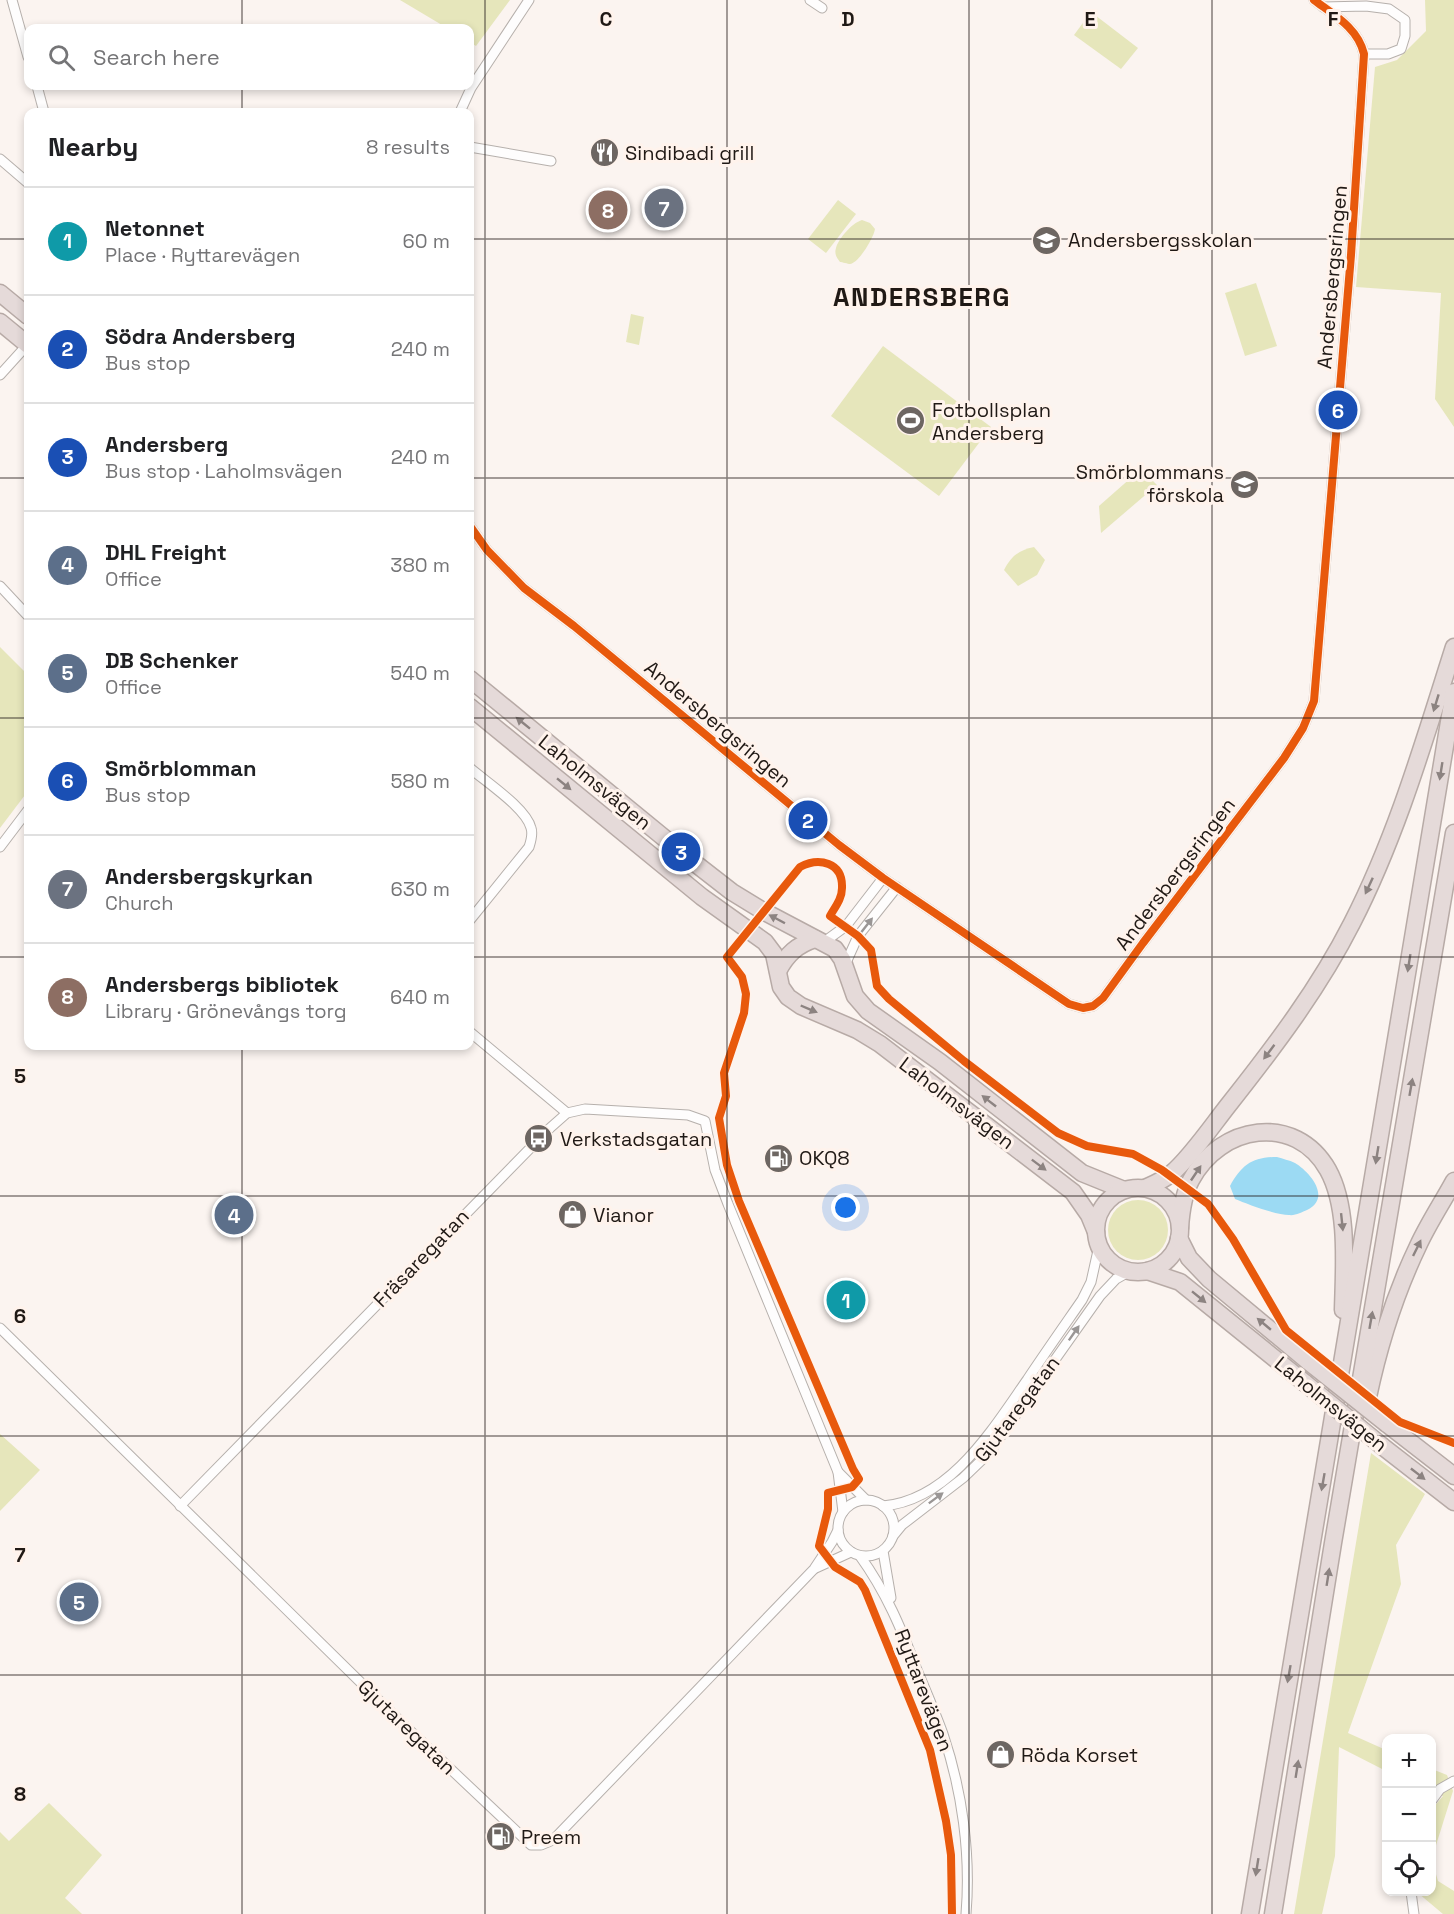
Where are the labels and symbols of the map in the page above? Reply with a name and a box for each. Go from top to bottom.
text: C [600,6,613,32]
text: D [841,6,855,32]
text: E [1084,6,1096,32]
text: F [1328,6,1339,32]
restaurant icon: Sindibadi grill [588,137,620,169]
place label: Sindibadi grill [625,140,754,166]
street label: Andersbergsringen [1311,184,1353,370]
pin: 7 [644,186,684,230]
pin: 8 [588,188,628,232]
school or university icon: Andersbergsskolan [1031,224,1063,256]
place label: Andersbergsskolan [1068,227,1253,253]
district label: ANDERSBERG [833,280,1011,314]
pin: 6 [1318,388,1358,432]
place label: Fotbollsplan Andersberg [932,397,1051,446]
sports icon: Fotbollsplan Andersberg [895,405,927,437]
place label: Smörblommans förskola [1076,459,1224,508]
school or university icon: Smörblommans förskola [1229,468,1261,500]
street label: Andersbergsringen [639,655,797,793]
one-way arrow [1431,694,1440,712]
one-way arrow [516,717,531,730]
street label: Laholmsvägen [533,728,657,836]
one-way arrow [1437,761,1446,780]
one-way arrow [556,777,571,790]
street label: Andersbergsringen [1109,793,1241,955]
pin: 2 [788,798,828,842]
pin: 3 [662,830,700,874]
one-way arrow [1365,877,1374,894]
one-way arrow [768,914,785,924]
one-way arrow [860,917,873,933]
one-way arrow [1405,954,1414,973]
one-way arrow [800,1004,818,1014]
one-way arrow [1262,1044,1275,1060]
street label: Laholmsvägen [894,1051,1020,1155]
text: 5 [14,1063,26,1089]
one-way arrow [1406,1077,1415,1096]
one-way arrow [981,1094,997,1107]
bus stop icon: Verkstadsgatan [523,1123,555,1155]
place label: Verkstadsgatan [560,1126,712,1152]
fuel station icon: OKQ8 [762,1142,794,1174]
place label: OKQ8 [799,1145,850,1171]
one-way arrow [1373,1146,1382,1165]
one-way arrow [1030,1159,1046,1171]
one-way arrow [1190,1165,1201,1181]
pin: 4 [214,1192,254,1238]
your location [831,1193,860,1222]
shop icon: Vianor [556,1199,588,1231]
place label: Vianor [593,1202,654,1228]
street label: Fräsaregatan [368,1203,474,1313]
one-way arrow [1337,1213,1347,1232]
one-way arrow [1413,1240,1422,1257]
pin: 1 [826,1278,866,1322]
one-way arrow [1191,1290,1206,1303]
text: 6 [14,1303,26,1329]
one-way arrow [1366,1311,1375,1330]
one-way arrow [1256,1318,1272,1331]
one-way arrow [1068,1326,1080,1342]
street label: Laholmsvägen [1269,1350,1393,1458]
street label: Gjutaregatan [969,1351,1065,1467]
one-way arrow [1410,1468,1426,1481]
one-way arrow [1318,1473,1327,1492]
one-way arrow [928,1492,944,1504]
text: 7 [14,1542,26,1568]
one-way arrow [1323,1567,1332,1586]
pin: 5 [60,1580,98,1624]
street label: Ryttarevägen [889,1625,959,1755]
one-way arrow [1284,1665,1293,1684]
street label: Gjutaregatan [352,1674,462,1780]
shop icon: Röda Korset [984,1739,1016,1771]
place label: Röda Korset [1021,1742,1138,1768]
one-way arrow [1292,1759,1301,1778]
text: 8 [14,1781,26,1807]
fuel station icon: Preem [484,1821,516,1853]
place label: Preem [521,1824,581,1850]
one-way arrow [1253,1857,1262,1876]

